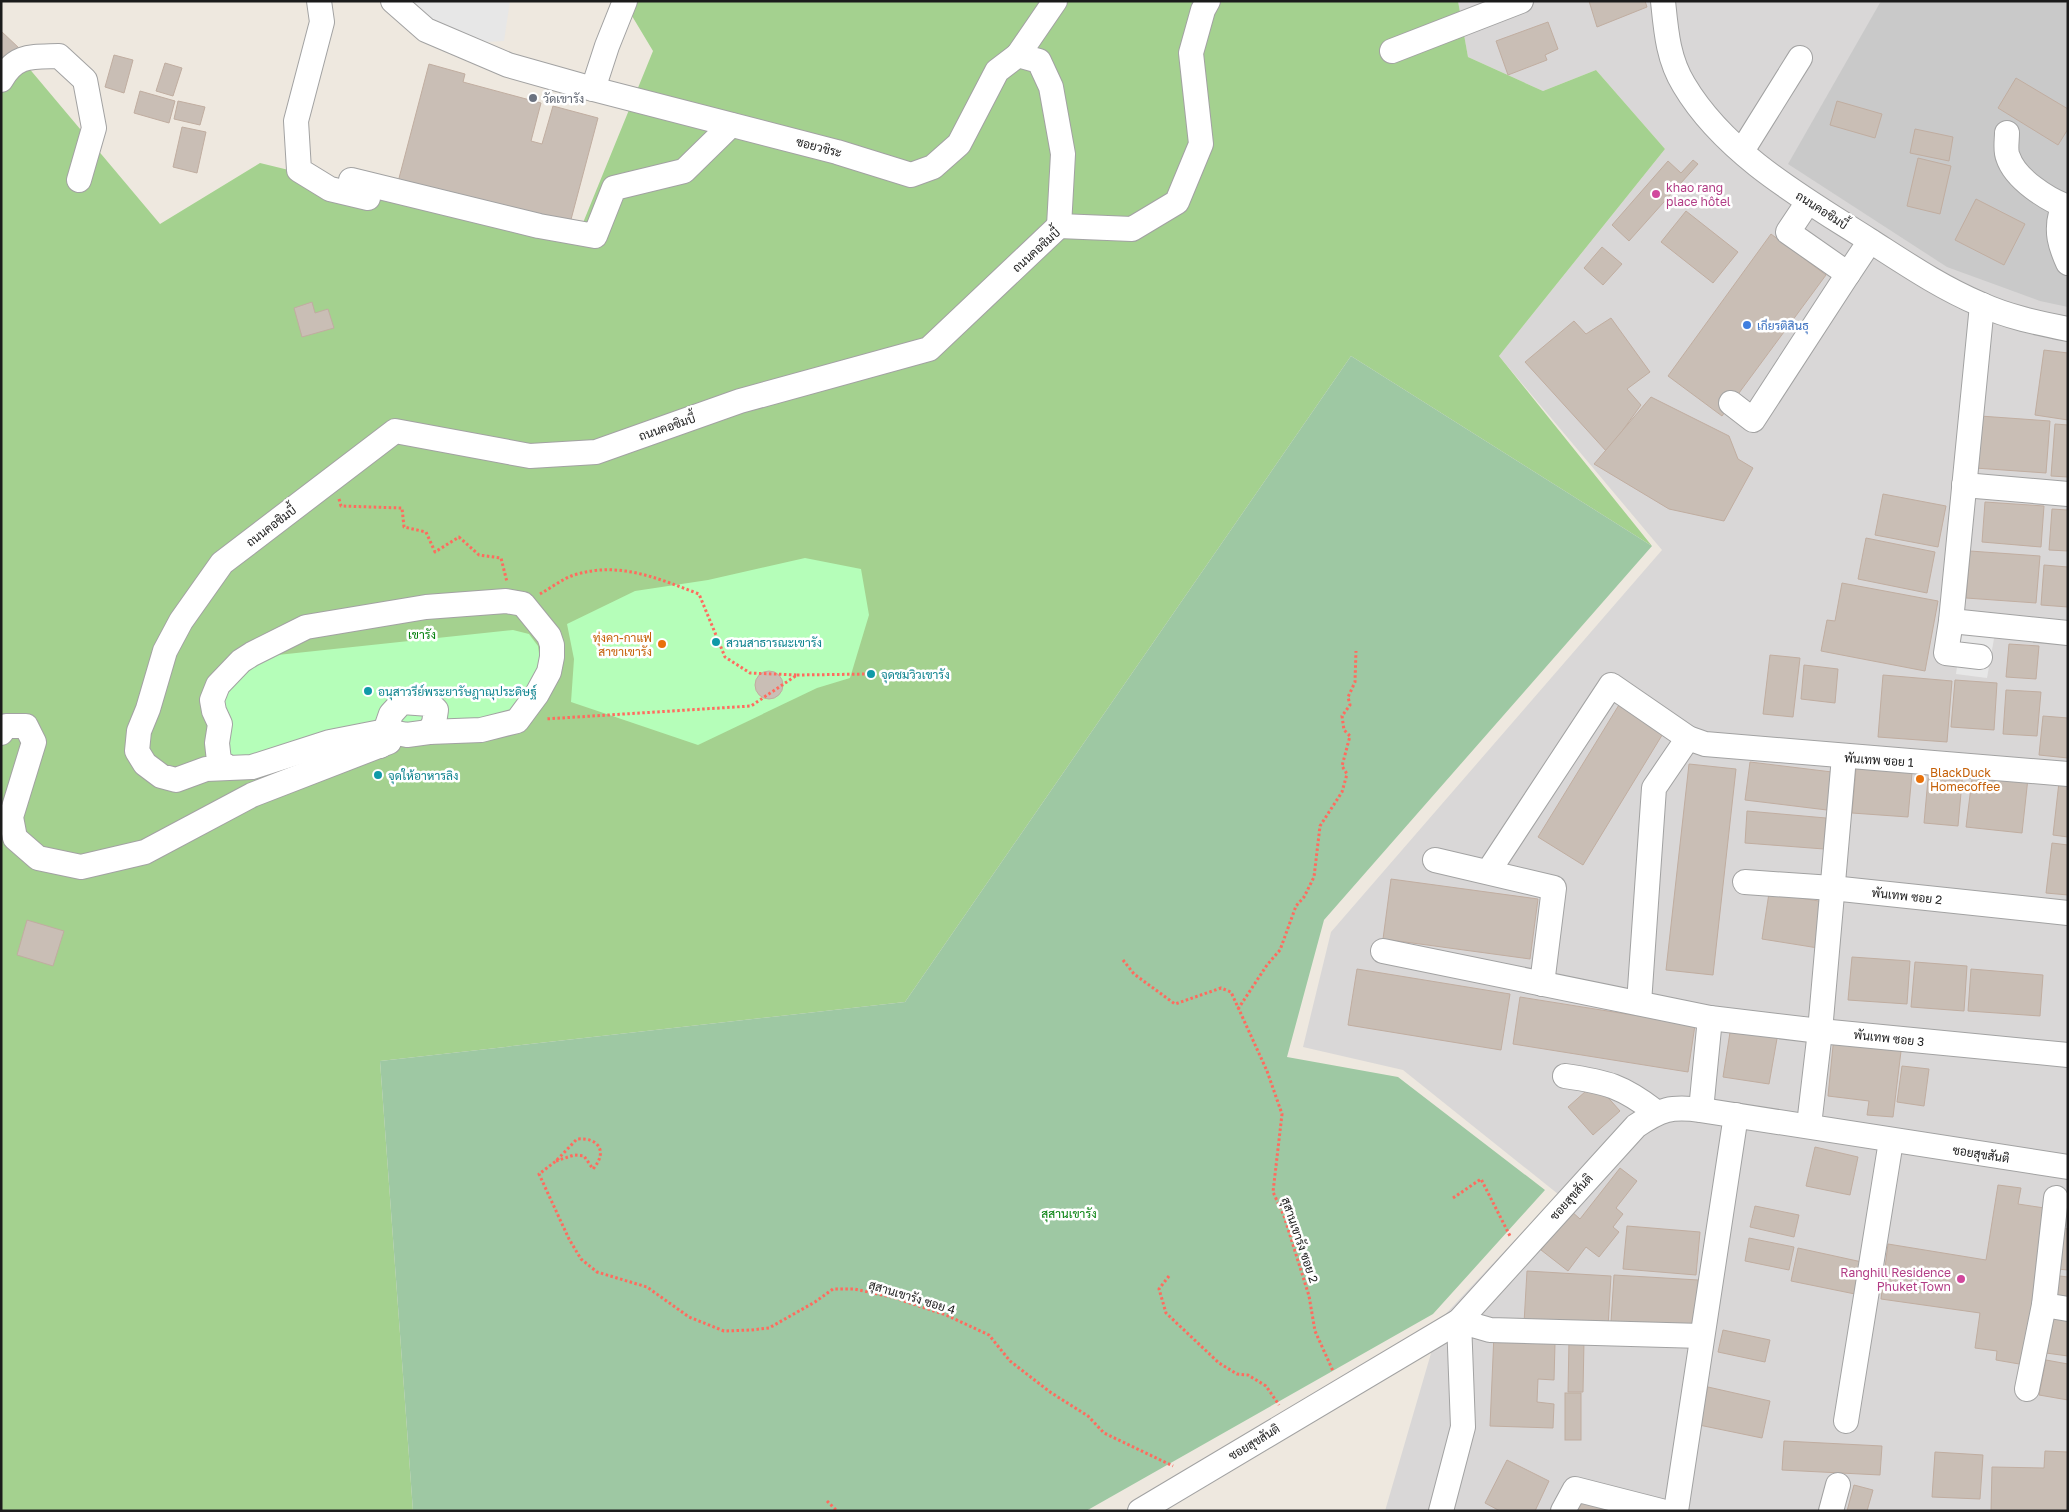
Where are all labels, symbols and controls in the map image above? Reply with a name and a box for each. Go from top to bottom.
place label: วัดเขารัง [543,91,584,106]
marker: วัดเขารัง [527,92,539,104]
street label: ซอยวชิระ [794,134,844,160]
place label: khao rang place hôtel [1666,180,1731,209]
street label: ถนนคอซิมบี้ [1793,185,1853,233]
marker: khao rang place hôtel [1650,188,1662,200]
street label: ถนนคอซิมบี้ [1007,222,1064,275]
place label: เกียรติสินธุ [1757,318,1809,335]
marker: เกียรติสินธุ [1741,319,1753,331]
street label: ถนนคอซิมบี้ [636,407,698,444]
street label: ถนนคอซิมบี้ [241,499,300,550]
park label: เขารัง [408,627,436,642]
place label: ทุ่งคา-กาแฟ สาขาเขารัง [593,630,652,659]
place label: สวนสาธารณะเขารัง [726,635,822,650]
marker: สวนสาธารณะเขารัง [710,636,722,648]
marker: ทุ่งคา-กาแฟ สาขาเขารัง [656,638,668,650]
place label: จุดชมวิวเขารัง [881,667,950,684]
marker: จุดชมวิวเขารัง [865,668,877,680]
place label: อนุสาวรีย์พระยารัษฎาณุประดิษฐ์ [378,684,537,701]
marker: อนุสาวรีย์พระยารัษฎาณุประดิษฐ์ [362,685,374,697]
street label: พันเทพ ซอย 1 [1844,750,1914,770]
place label: BlackDuck Homecoffee [1930,765,2000,794]
place label: จุดให้อาหารลิง [388,768,458,785]
marker: จุดให้อาหารลิง [372,769,384,781]
marker: BlackDuck Homecoffee [1914,773,1926,785]
street label: พันเทพ ซอย 2 [1871,885,1943,907]
street label: พันเทพ ซอย 3 [1853,1027,1925,1049]
street label: ซอยสุขสันติ [1951,1142,2010,1168]
street label: ซอยสุขสันติ [1546,1171,1597,1225]
street label: สุสานเขารัง ซอย 2 [1276,1195,1322,1285]
park label: สุสานเขารัง [1041,1206,1097,1223]
place label: Ranghill Residence Phuket Town [1840,1265,1951,1294]
marker: Ranghill Residence Phuket Town [1955,1273,1967,1285]
street label: สุสานเขารัง ซอย 4 [866,1277,957,1319]
street label: ซอยสุขสันติ [1226,1421,1283,1465]

